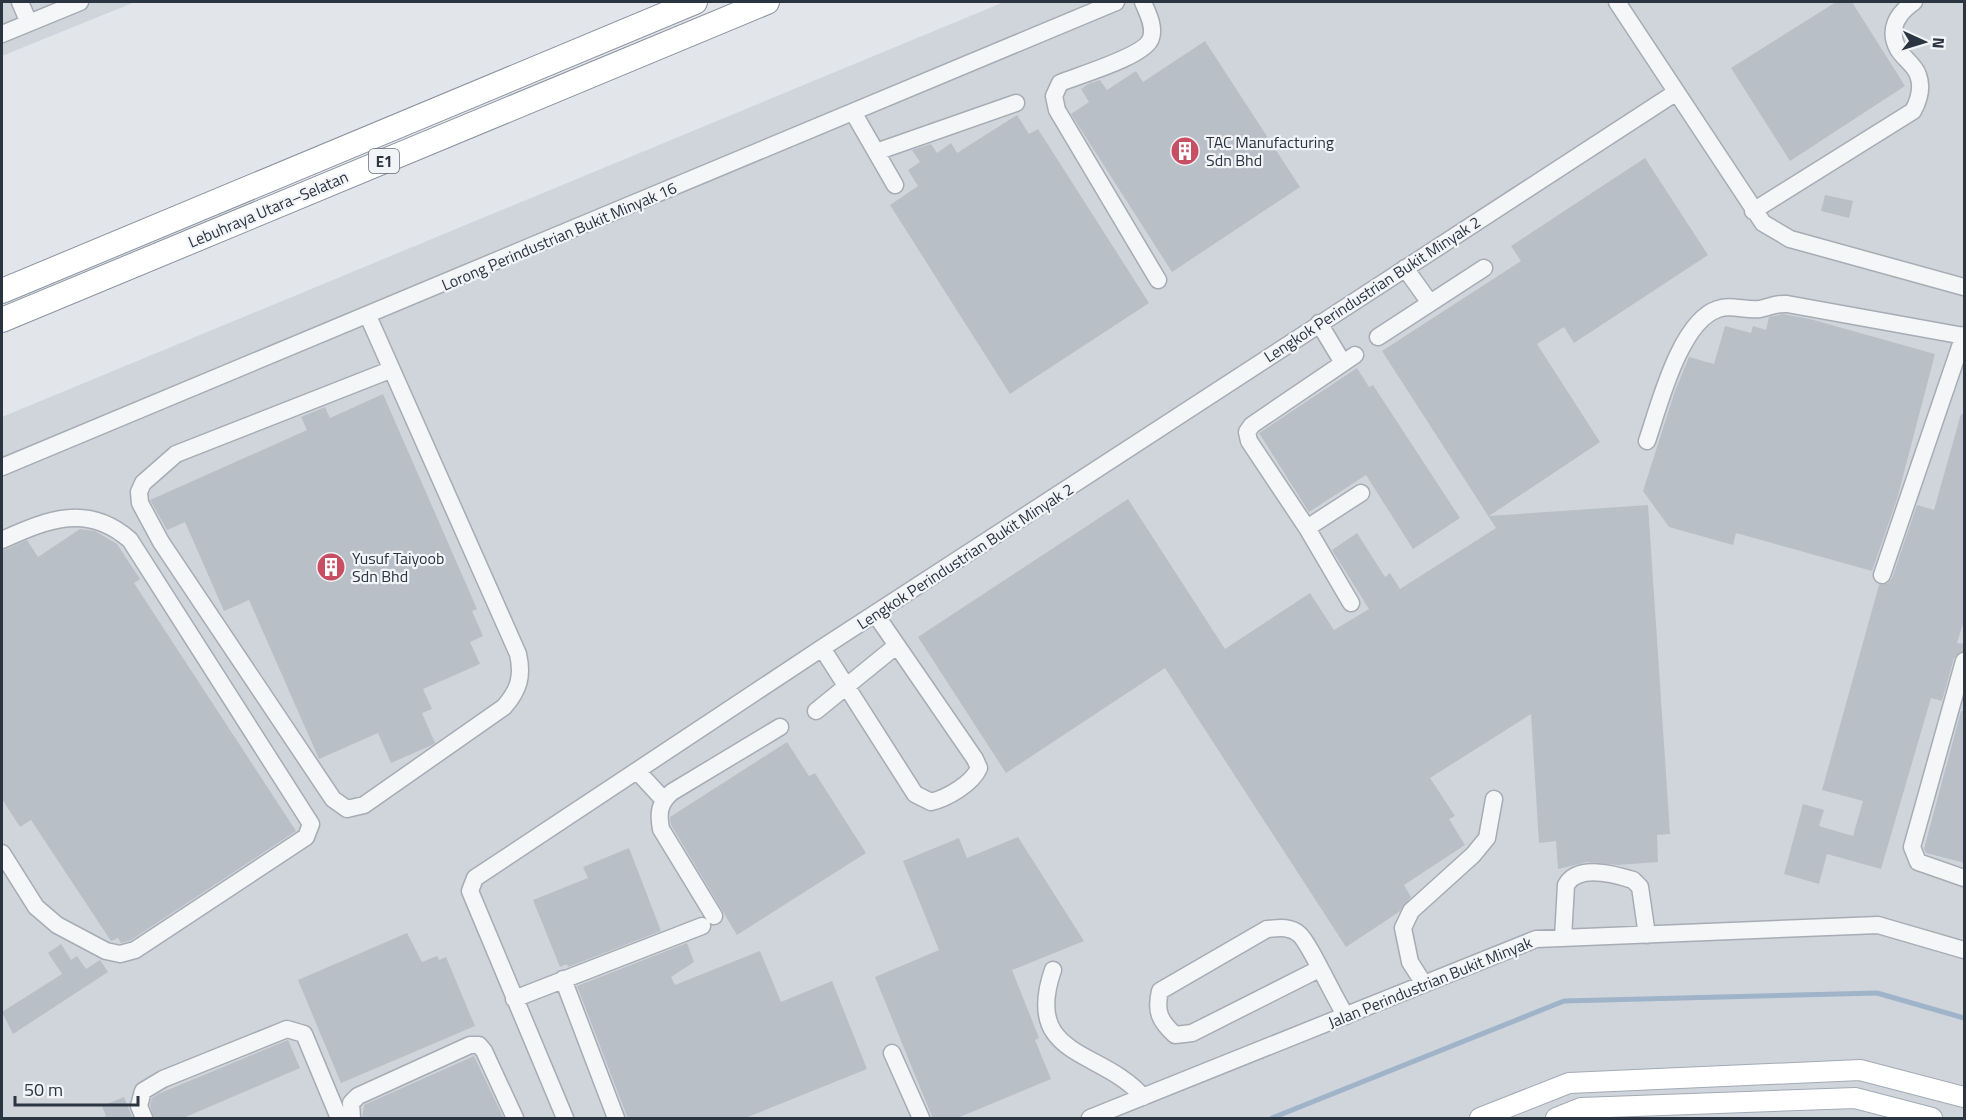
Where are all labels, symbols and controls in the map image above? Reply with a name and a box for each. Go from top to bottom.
north arrow [1894,12,1954,72]
text: N [1927,37,1951,49]
place label: TAC Manufacturing Sdn Bhd [1206,130,1334,172]
building icon: TAC Manufacturing Sdn Bhd [1169,135,1201,167]
road number: E1 [369,149,399,173]
street label: Lebuhraya Utara–Selatan [184,164,352,254]
street label: Lorong Perindustrian Bukit Minyak 16 [438,175,680,297]
street label: Lengkok Perindustrian Bukit Minyak 2 [1259,210,1485,368]
street label: Lengkok Perindustrian Bukit Minyak 2 [852,477,1078,635]
place label: Yusuf Taiyoob Sdn Bhd [352,546,444,588]
building icon: Yusuf Taiyoob Sdn Bhd [315,551,347,583]
street label: Jalan Perindustrian Bukit Minyak [1324,930,1536,1034]
scale bar [15,1069,138,1107]
text: 50 m [24,1076,63,1103]

